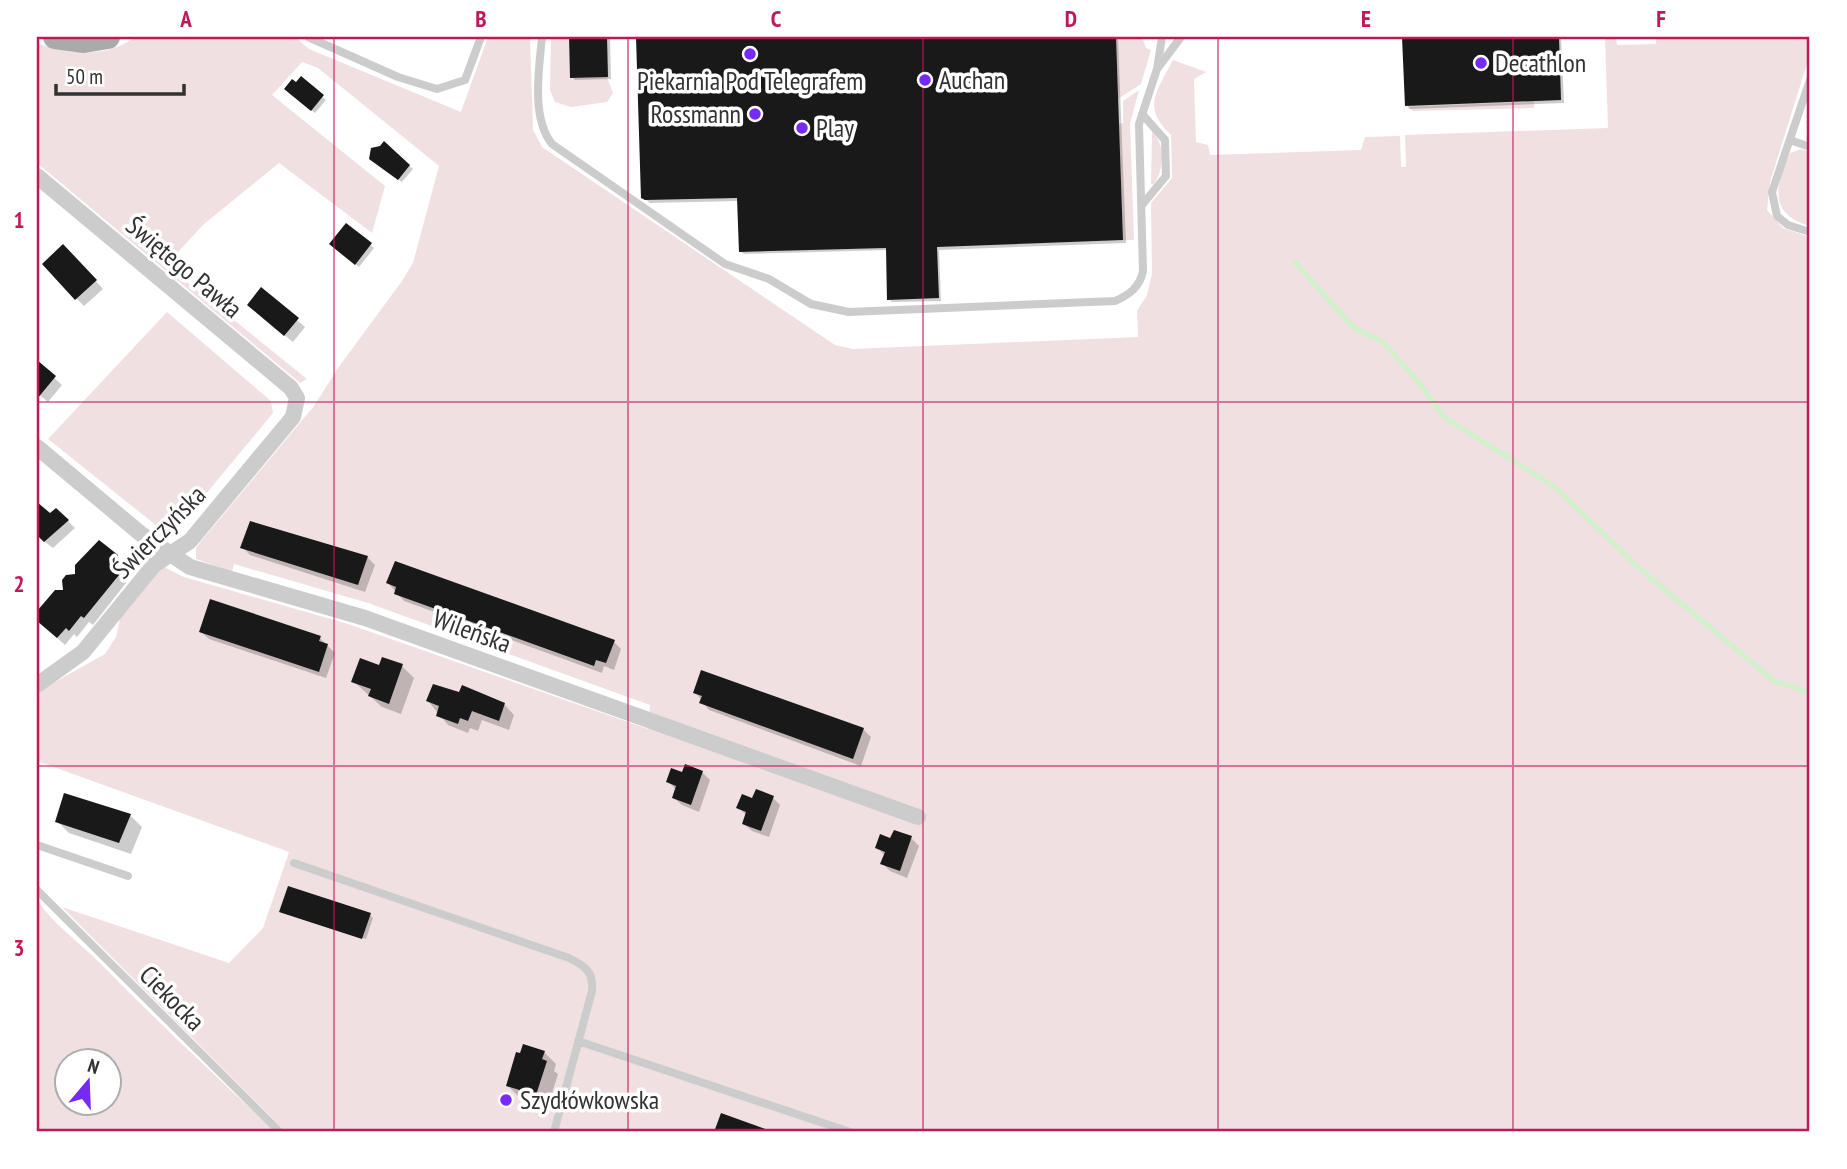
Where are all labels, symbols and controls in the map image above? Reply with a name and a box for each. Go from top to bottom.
text: A [179,4,192,33]
text: B [475,4,487,33]
text: C [771,4,782,33]
text: D [1065,4,1077,33]
text: E [1361,4,1371,33]
text: F [1656,4,1666,33]
marker: Piekarnia Pod Telegrafem [742,46,758,62]
place label: Decathlon [1495,46,1586,79]
scale bar [56,52,184,96]
marker: Decathlon [1473,55,1489,71]
text: 50 m [66,63,103,90]
place label: Auchan [939,63,1005,96]
place label: Piekarnia Pod Telegrafem [637,64,863,97]
marker: Auchan [917,72,933,88]
place label: Rossmann [651,97,741,130]
marker: Rossmann [747,106,763,122]
place label: Play [816,111,854,144]
marker: Play [794,120,810,136]
text: 1 [14,205,25,234]
street label: Świętego Pawła [120,209,249,325]
street label: Świerczyńska [105,478,212,585]
text: 2 [14,569,25,598]
street label: Wileńska [429,601,516,660]
text: 3 [14,933,25,962]
street label: Ciekocka [133,958,212,1037]
north arrow [52,1046,122,1116]
text: N [85,1053,102,1079]
place label: Szydłówkowska [520,1083,659,1116]
marker: Szydłówkowska [498,1092,514,1108]

